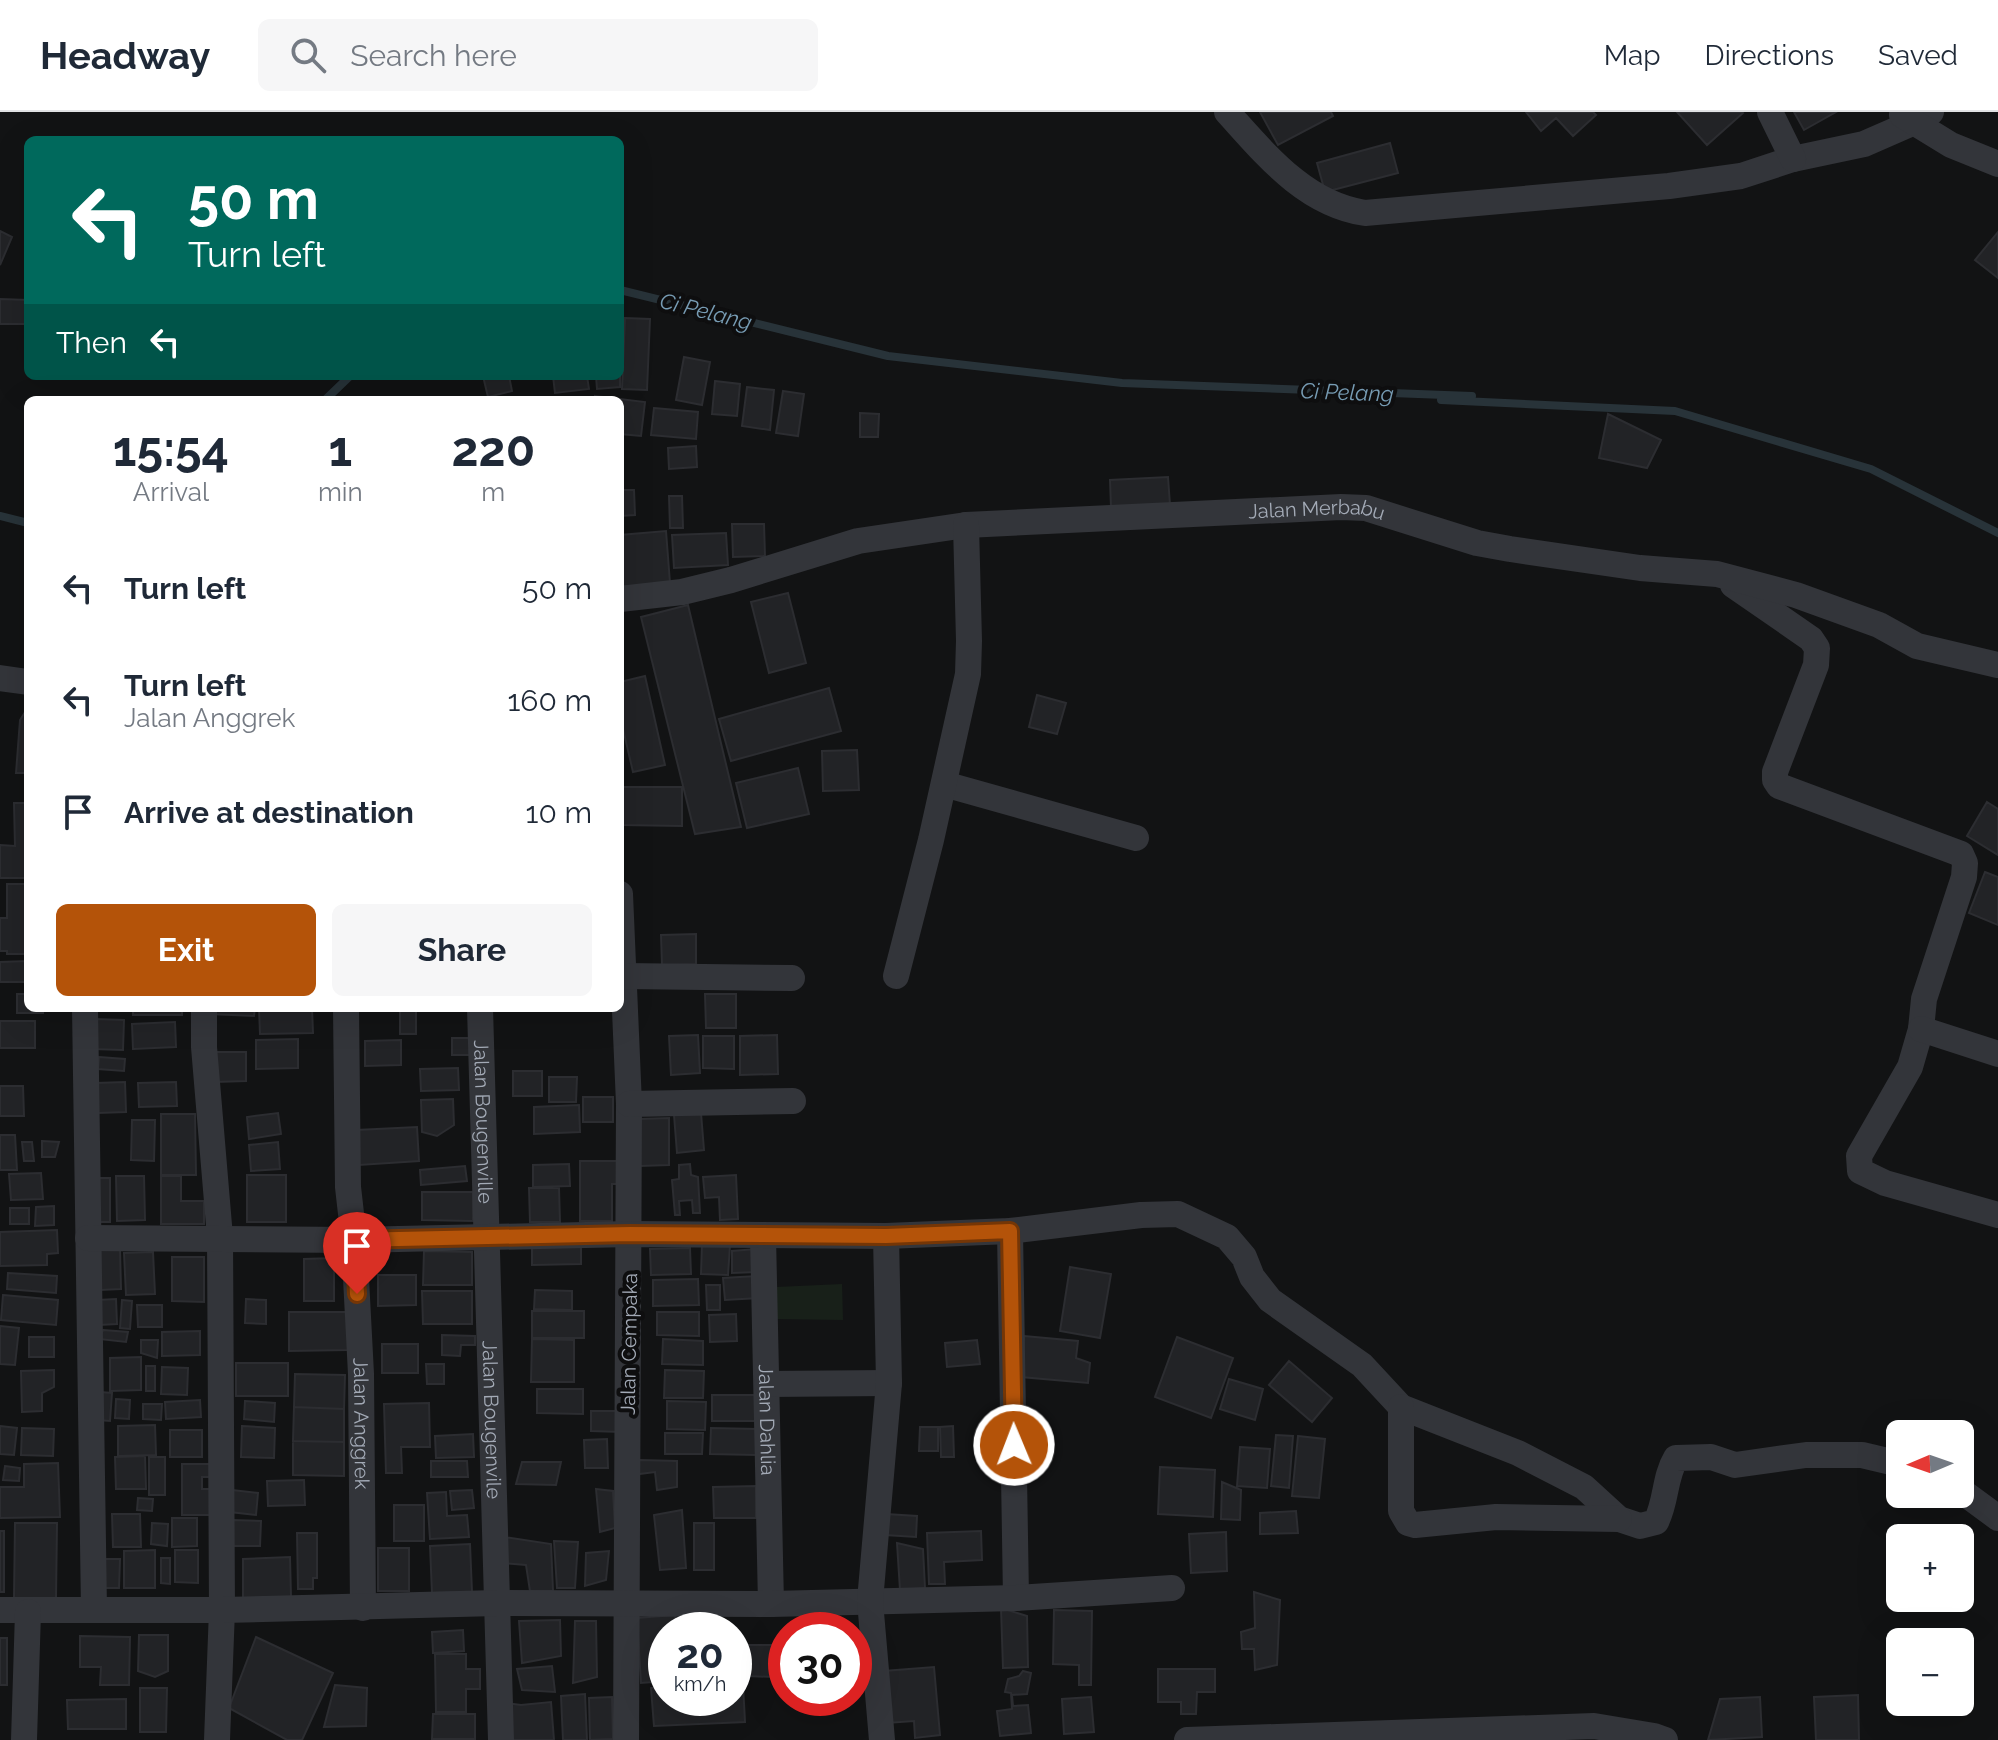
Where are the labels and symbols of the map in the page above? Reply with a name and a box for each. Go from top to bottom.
water label: Ci Pelang [657,287,755,335]
water label: Ci Pelang [1300,377,1394,407]
street label: Jalan Merbabu [1248,495,1388,525]
street label: Jalan Bougenville [469,1040,498,1204]
pin [323,1212,391,1294]
street label: Jalan Cempaka [616,1273,642,1415]
street label: Jalan Bougenvile [478,1340,506,1500]
street label: Jalan Anggrek [348,1357,374,1490]
street label: Jalan Dahlia [754,1364,780,1476]
position arrow [972,1403,1056,1487]
north arrow [1886,1420,1974,1508]
speed limit sign: 30 [768,1612,872,1716]

